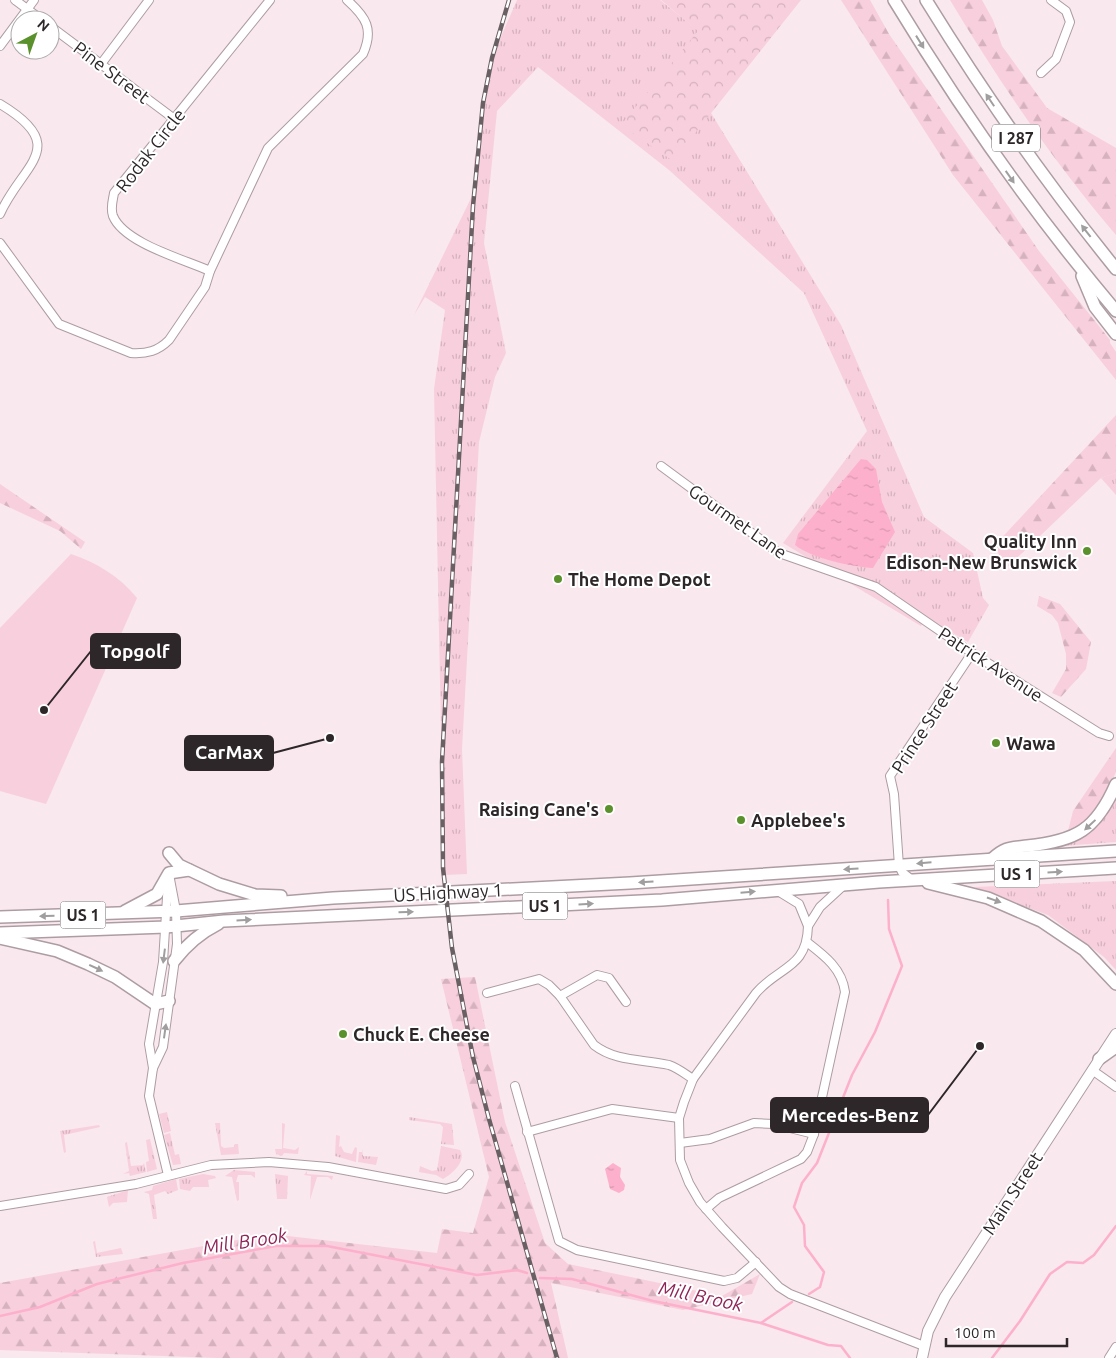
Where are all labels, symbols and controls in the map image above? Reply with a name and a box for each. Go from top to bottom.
north arrow [10,10,60,60]
text: N [34,16,53,35]
one-way arrow [915,35,924,48]
street label: Pine Street [70,37,154,107]
one-way arrow [985,93,995,106]
street label: Rodak Circle [111,104,189,196]
road number: I 287 [992,125,1040,152]
one-way arrow [1005,170,1015,183]
one-way arrow [1080,225,1091,238]
street label: Gourmet Lane [685,480,791,562]
place label: Quality Inn Edison-New Brunswick [886,531,1077,572]
marker: Quality Inn Edison-New Brunswick [1081,545,1093,557]
place label: The Home Depot [568,569,711,589]
marker: The Home Depot [552,573,564,585]
street label: Patrick Avenue [935,623,1047,705]
callout: Topgolf [91,634,180,668]
text: Topgolf [100,640,170,662]
street label: Prince Street [887,678,961,776]
place label: Wawa [1006,733,1056,753]
callout: CarMax [185,736,273,770]
marker: Wawa [990,737,1002,749]
text: CarMax [195,741,264,763]
place label: Raising Cane's [479,799,599,819]
marker: Raising Cane's [603,803,615,815]
place label: Applebee's [751,810,845,830]
marker: Applebee's [735,814,747,826]
one-way arrow [1085,819,1097,831]
one-way arrow [916,860,932,868]
road number: US 1 [994,861,1040,888]
one-way arrow [843,865,859,873]
one-way arrow [1047,867,1063,875]
street label: US Highway 1 [393,879,503,905]
one-way arrow [638,879,654,887]
one-way arrow [740,888,756,896]
road number: US 1 [522,892,568,919]
one-way arrow [986,897,1001,905]
one-way arrow [578,899,594,907]
road number: US 1 [61,902,106,928]
one-way arrow [398,908,414,916]
one-way arrow [39,912,55,920]
one-way arrow [236,915,252,923]
one-way arrow [160,948,168,964]
one-way arrow [89,964,103,972]
one-way arrow [161,1023,169,1039]
place label: Chuck E. Cheese [353,1024,490,1044]
marker: Chuck E. Cheese [337,1028,349,1040]
callout: Mercedes-Benz [771,1098,928,1132]
text: Mercedes-Benz [782,1104,918,1126]
street label: Main Street [978,1148,1046,1238]
water label: Mill Brook [201,1223,289,1259]
water label: Mill Brook [657,1276,745,1316]
scale bar [946,1316,1067,1348]
text: 100 m [954,1324,996,1341]

